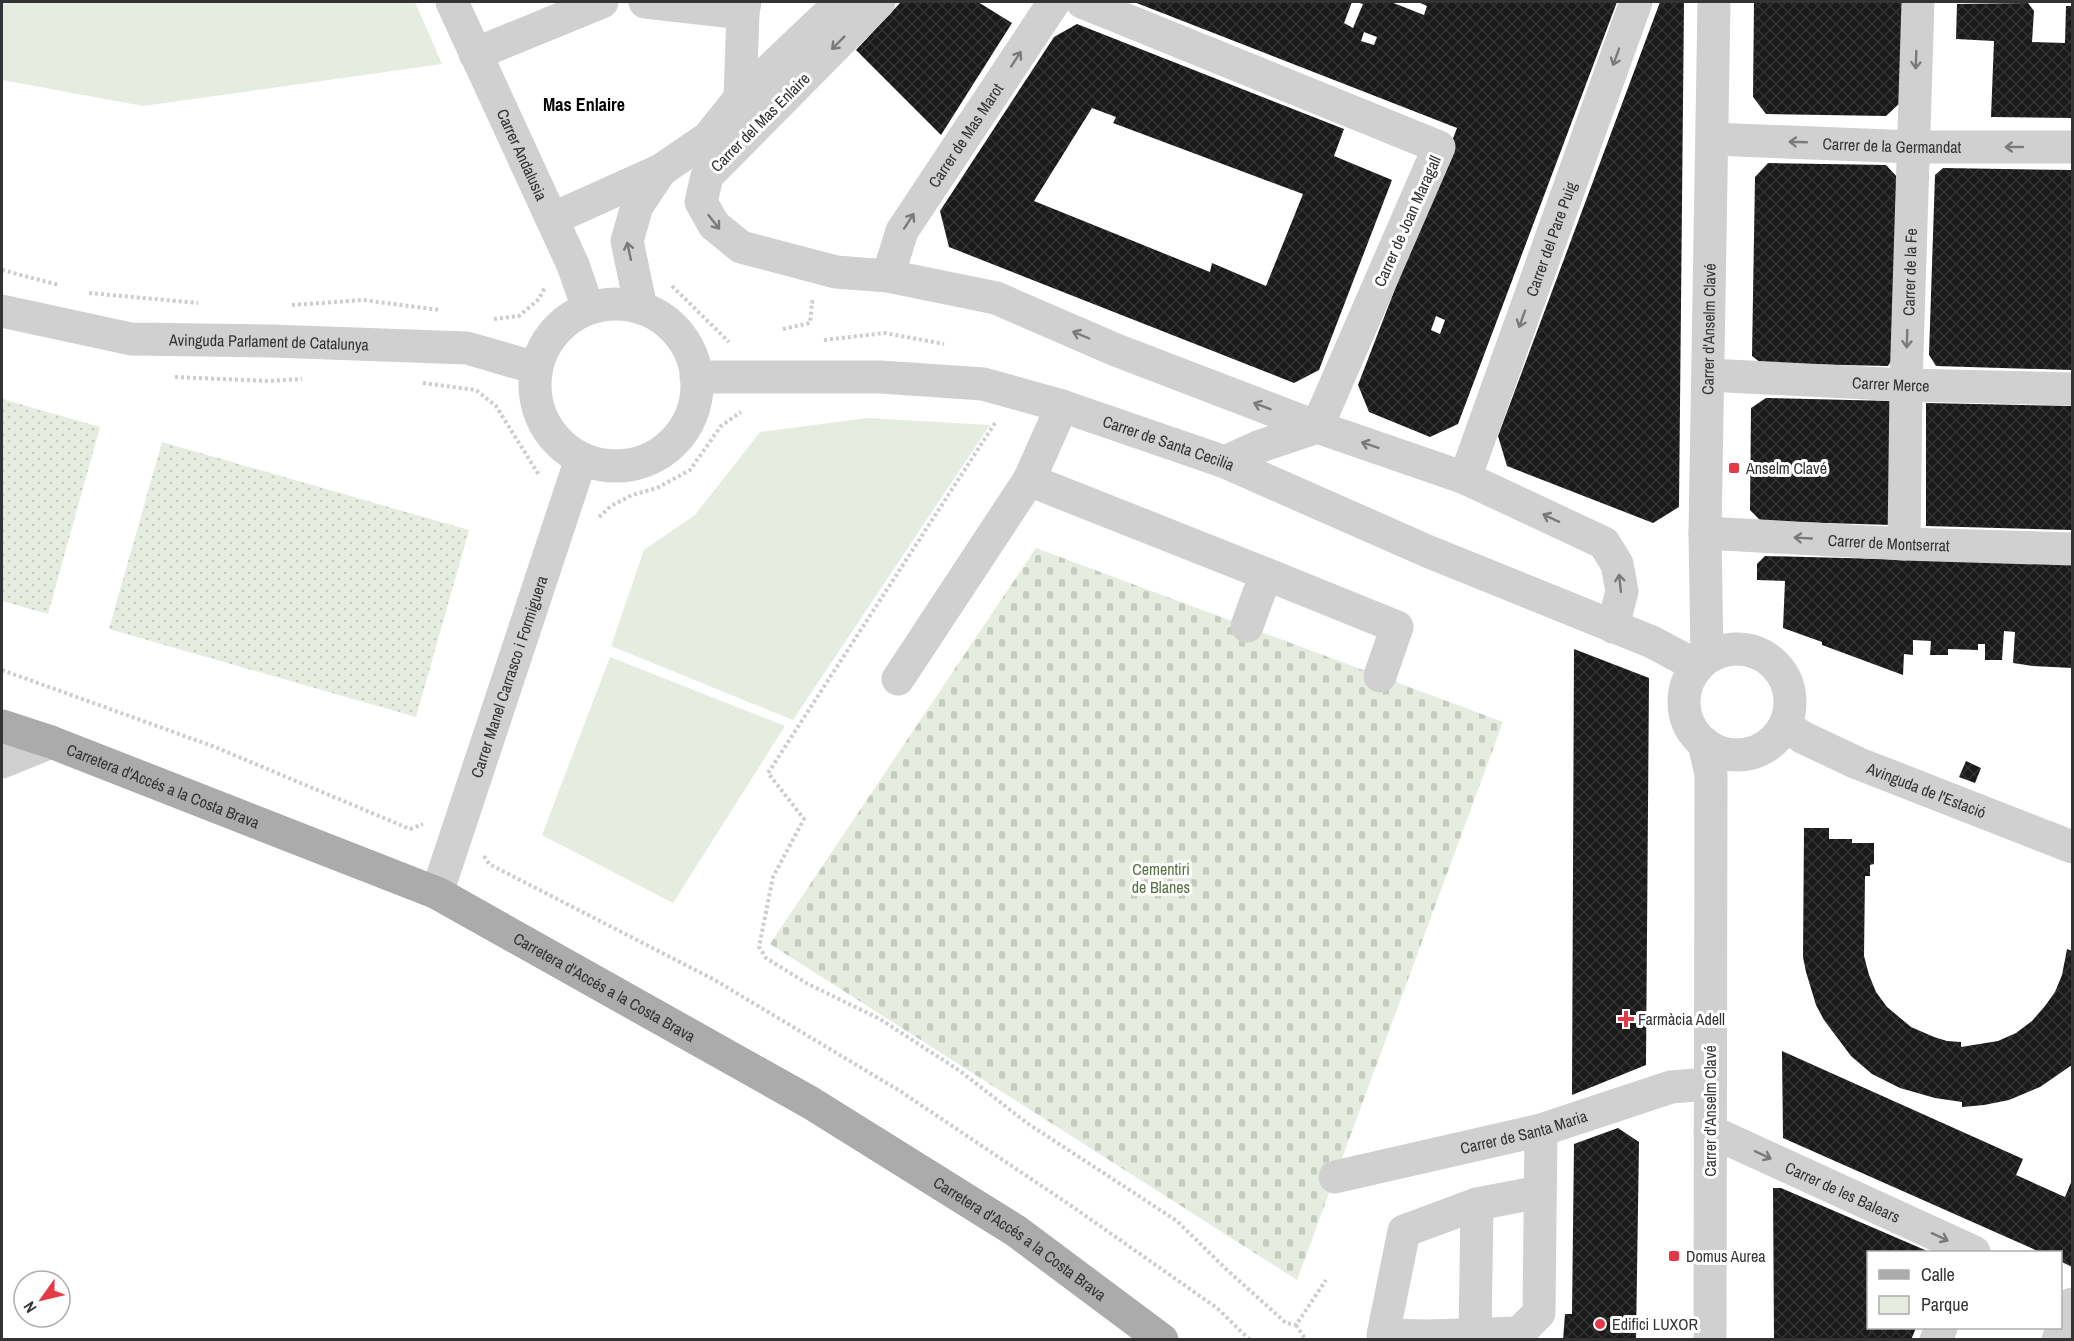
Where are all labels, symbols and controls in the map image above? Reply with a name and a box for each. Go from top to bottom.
one-way arrow [831,36,845,51]
one-way arrow [1610,47,1621,65]
one-way arrow [1911,49,1922,69]
one-way arrow [1010,51,1022,67]
street label: Carrer del Mas Enlaire [706,68,814,176]
street label: Carrer de Mas Marot [923,78,1008,192]
district label: Mas Enlaire [543,92,625,117]
street label: Carrer Andalusia [492,105,553,205]
street label: Carrer de la Germandat [1822,132,1962,158]
one-way arrow [1789,137,1809,148]
one-way arrow [2005,141,2025,153]
street label: Carrer de Joan Maragall [1368,152,1446,290]
street label: Carrer del Pare Puig [1520,178,1582,299]
one-way arrow [707,213,720,229]
one-way arrow [903,213,915,230]
street label: Carrer de la Fe [1897,228,1922,316]
one-way arrow [623,242,634,261]
street label: Carrer d'Anselm Clavé [1696,263,1721,395]
one-way arrow [1515,309,1526,328]
one-way arrow [1072,328,1090,340]
one-way arrow [1902,328,1913,348]
street label: Avinguda Parlament de Catalunya [168,329,370,355]
street label: Carrer Merce [1852,371,1930,397]
one-way arrow [1253,400,1272,411]
street label: Carrer de Santa Cecilia [1100,410,1239,476]
one-way arrow [1361,439,1380,450]
place label: Anselm Clavé [1745,457,1827,479]
marker: Anselm Clavé [1727,461,1741,475]
one-way arrow [1542,511,1560,523]
street label: Carrer de Montserrat [1827,529,1950,556]
one-way arrow [1794,533,1814,544]
street label: Carrer Manel Carrasco i Formiguera [465,572,553,781]
one-way arrow [1614,574,1625,593]
street label: Carretera d'Accés a la Costa Brava [64,738,263,834]
street label: Avinguda de l'Estació [1863,757,1989,823]
park label: Cementiri de Blanes [1132,858,1190,898]
street label: Carretera d'Accés a la Costa Brava [509,927,700,1047]
place label: Farmàcia Adell [1638,1008,1725,1030]
marker: Farmàcia Adell [1619,1012,1633,1026]
street label: Carrer d'Anselm Clavé [1699,1045,1721,1177]
street label: Carrer de Santa Maria [1458,1104,1591,1159]
one-way arrow [1754,1150,1772,1162]
street label: Carrer de les Balears [1782,1156,1904,1228]
street label: Carretera d'Accés a la Costa Brava [929,1171,1111,1306]
one-way arrow [1931,1232,1949,1244]
place label: Domus Aurea [1686,1245,1766,1267]
marker: Domus Aurea [1667,1249,1681,1263]
legend [1867,1251,2062,1329]
text: Calle [1921,1262,1955,1287]
north arrow [12,1269,72,1329]
text: Parque [1921,1292,1969,1317]
text: N [18,1297,41,1317]
place label: Edifici LUXOR [1612,1313,1699,1335]
marker: Edifici LUXOR [1593,1317,1607,1331]

